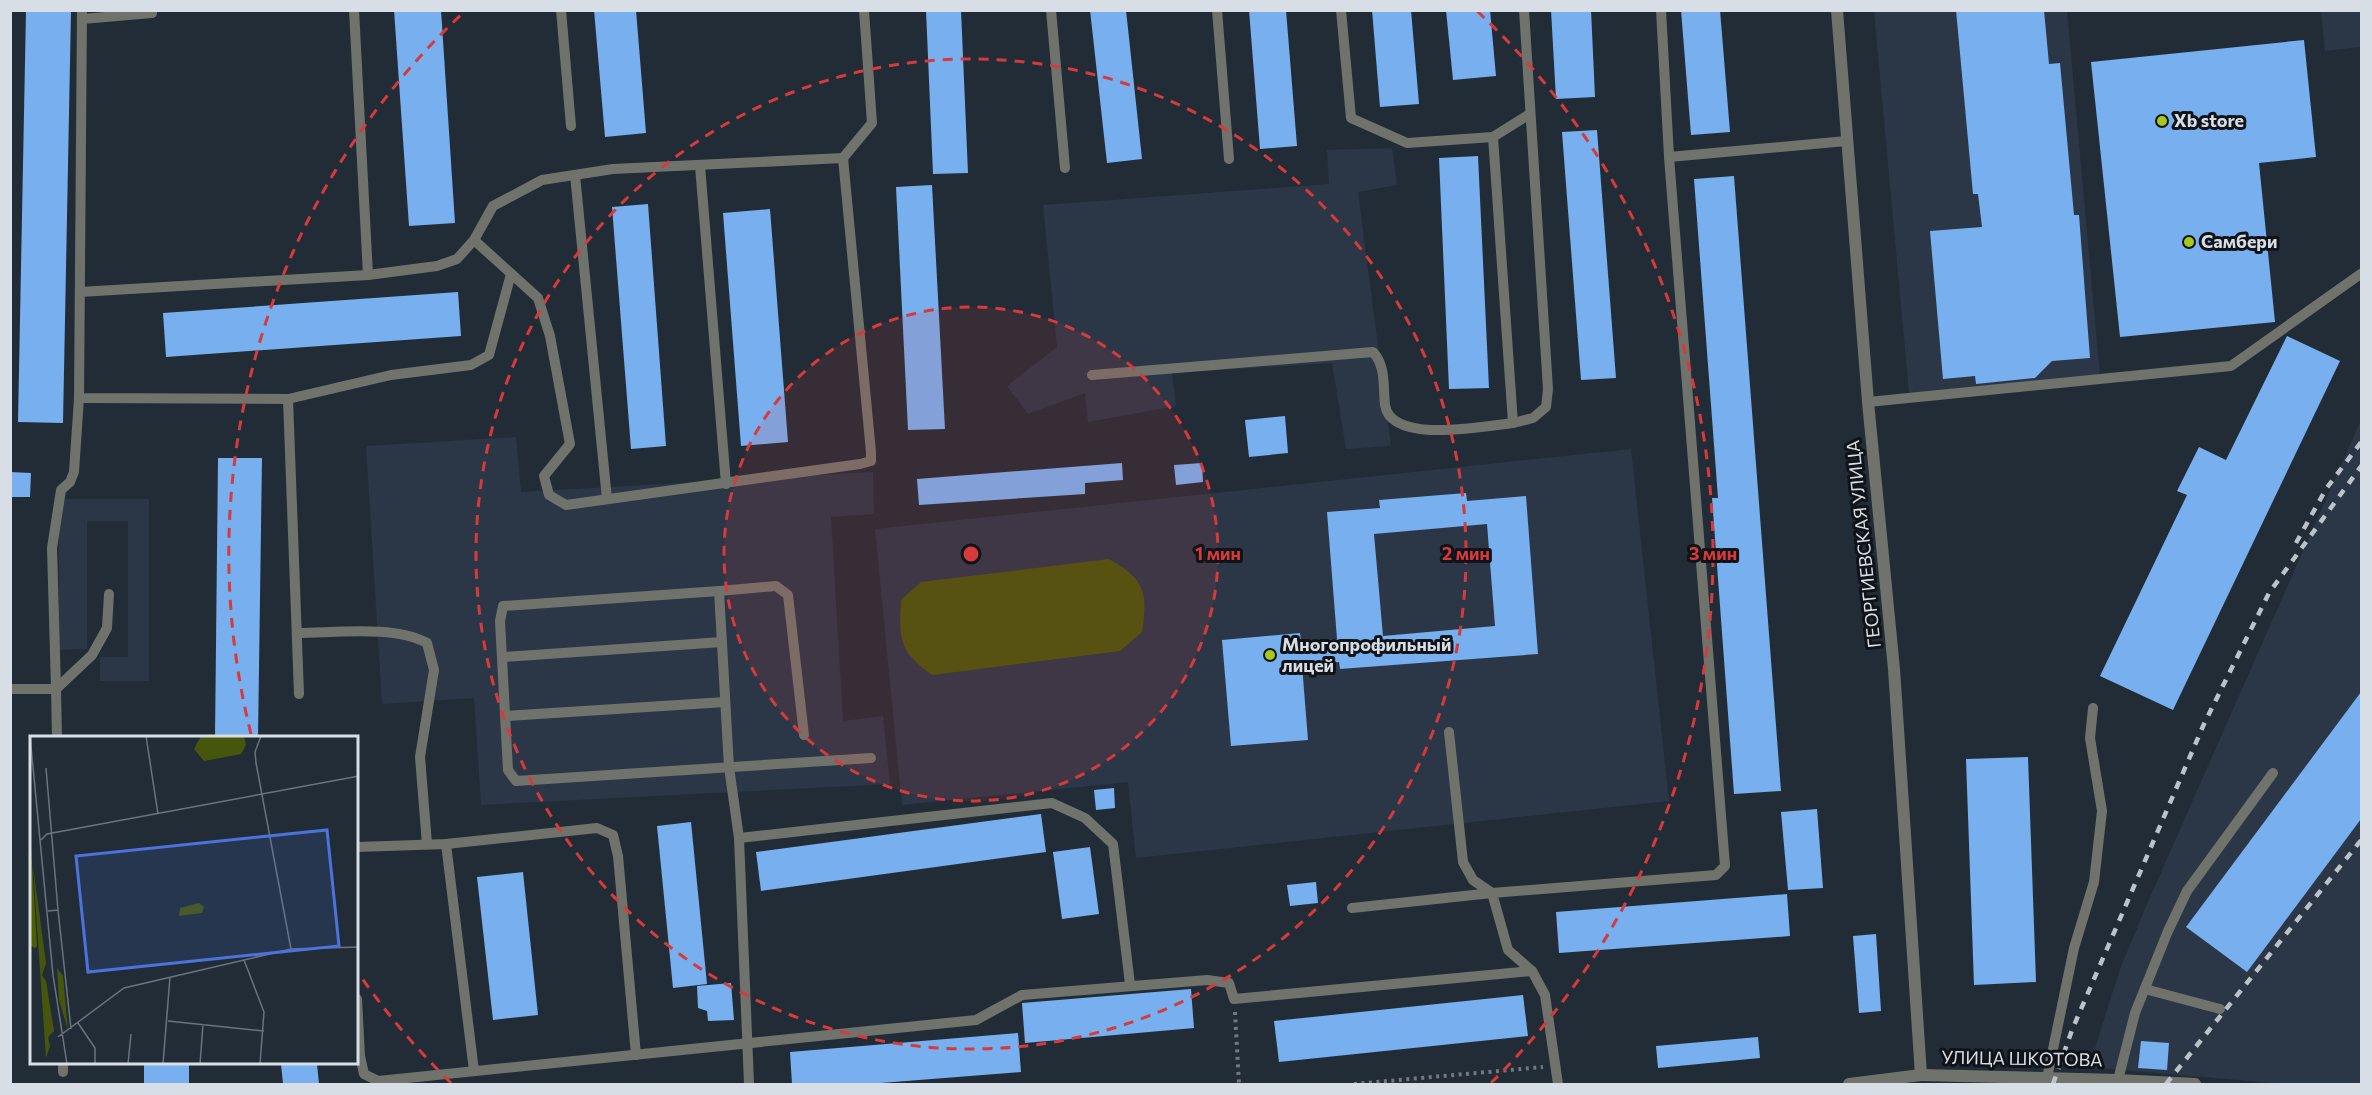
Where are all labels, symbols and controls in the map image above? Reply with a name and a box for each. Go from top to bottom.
place label: Xb store [2174,109,2244,131]
marker: Xb store [2155,114,2169,128]
place label: Самбери [2201,230,2277,252]
marker: Самбери [2182,235,2196,249]
street label: ГЕОРГИЕВСКАЯ УЛИЦА [1841,439,1885,649]
text: 1 мин [1195,542,1241,564]
text: 2 мин [1442,542,1490,564]
text: 3 мин [1689,542,1737,564]
centre of rings [961,544,981,564]
place label: Многопрофильный лицей [1282,633,1451,676]
marker: Многопрофильный лицей [1263,648,1277,662]
inset map [30,736,358,1065]
street label: УЛИЦА ШКОТОВА [1941,1046,2103,1070]

